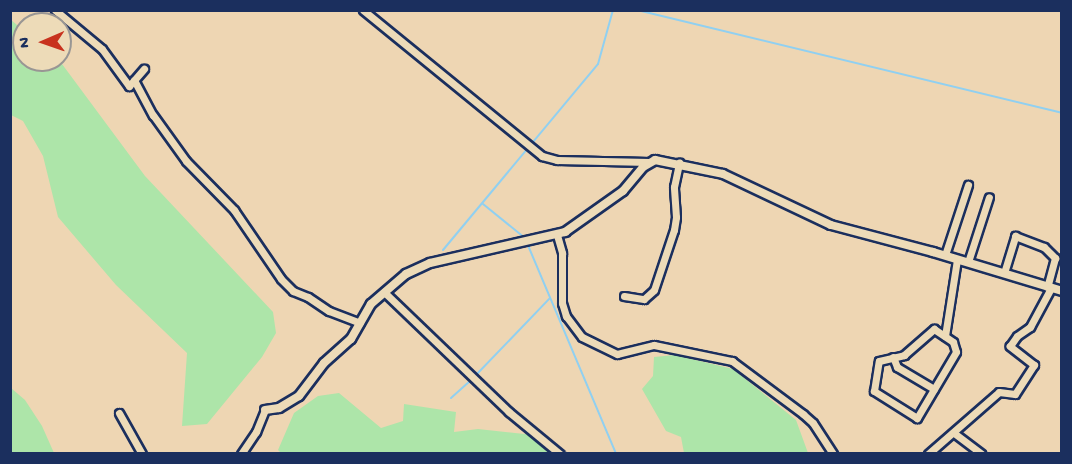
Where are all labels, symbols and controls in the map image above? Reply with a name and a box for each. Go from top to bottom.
north arrow [12,12,72,72]
text: N [16,37,35,48]

